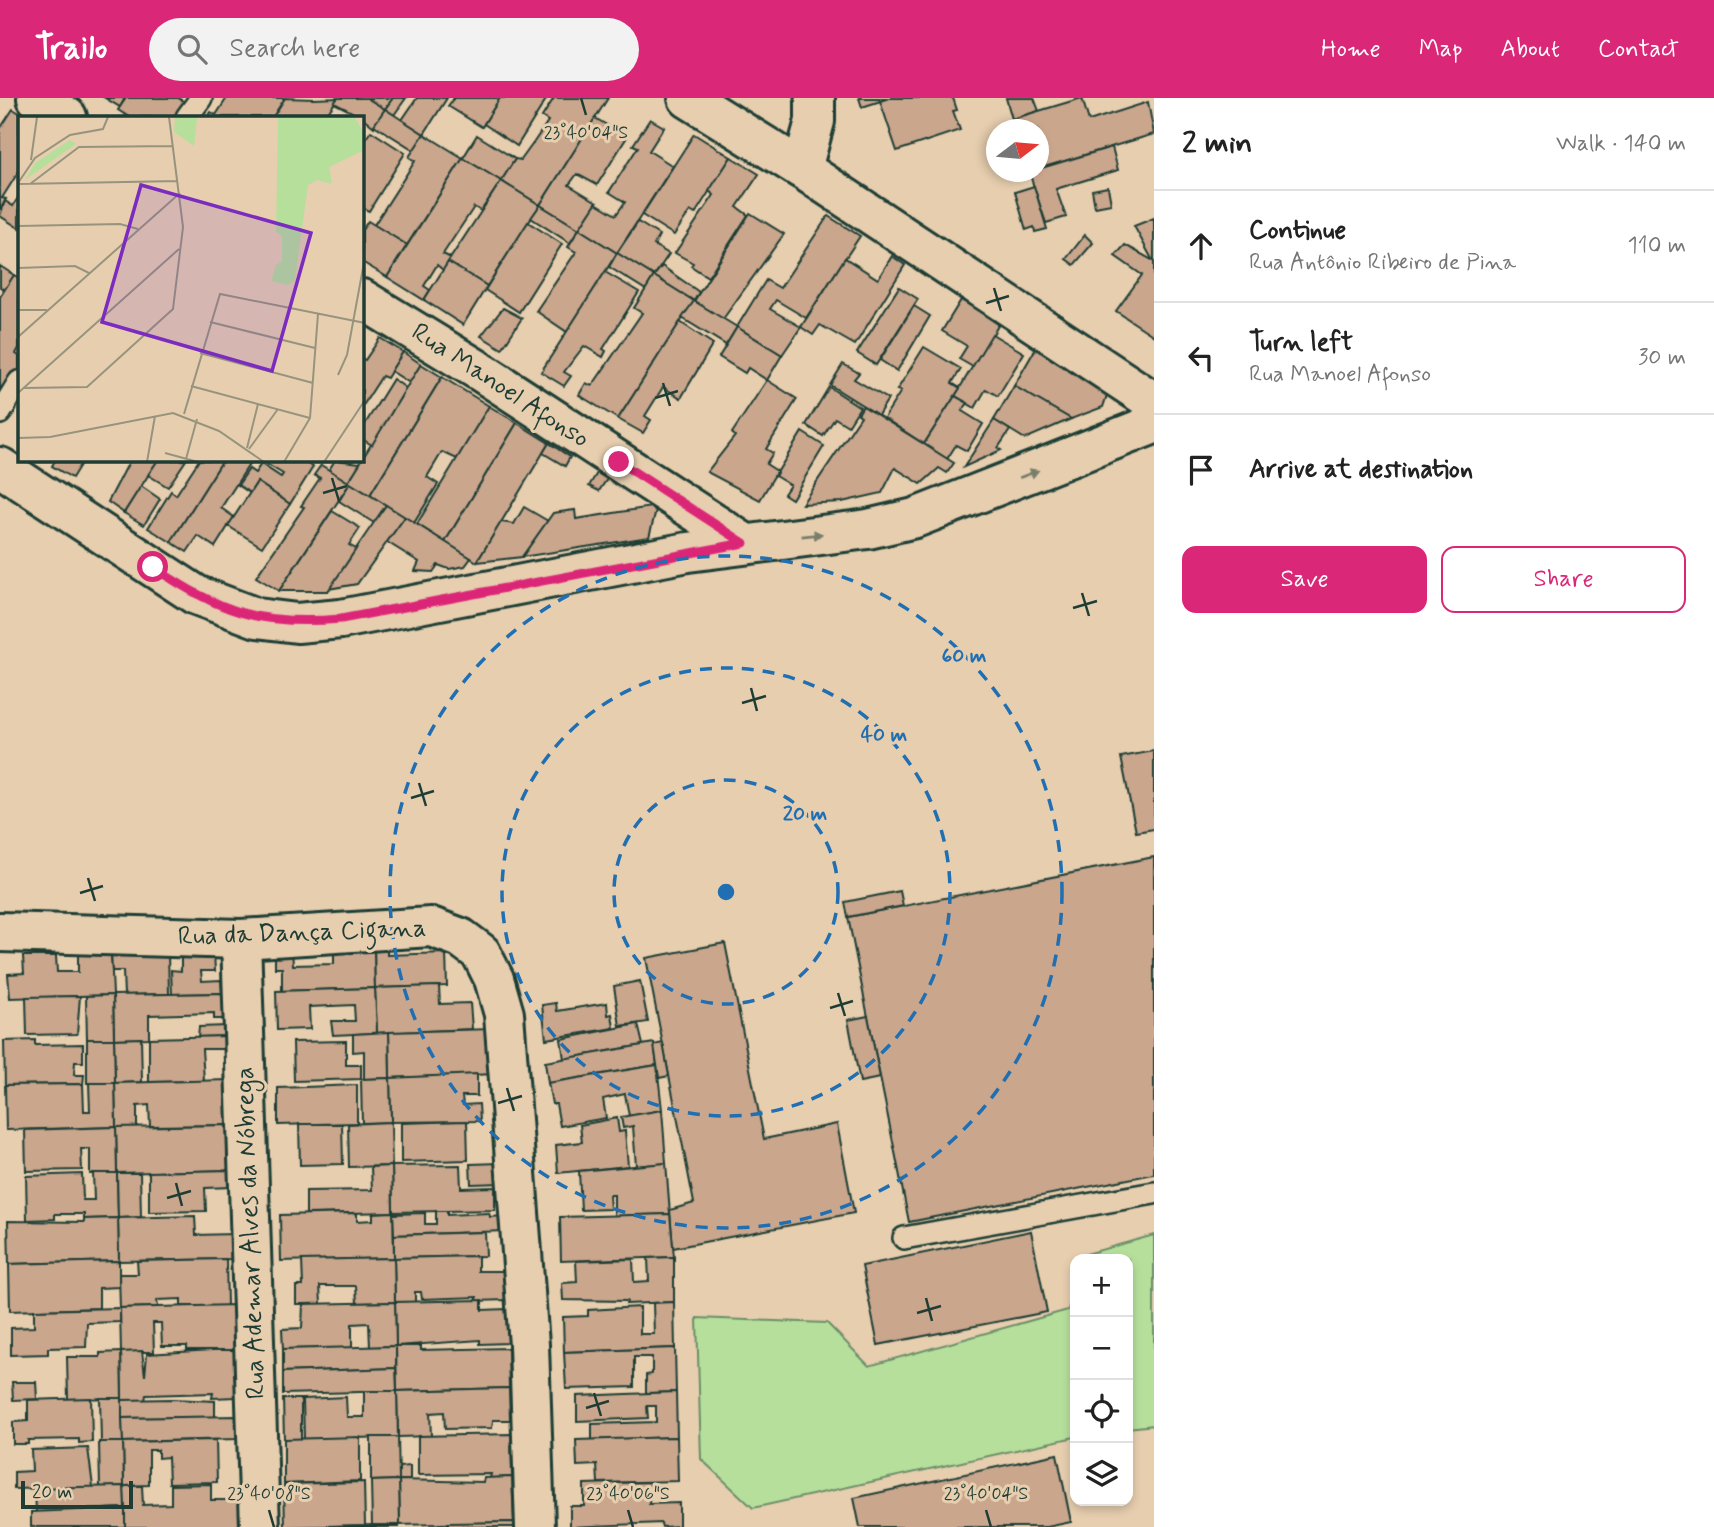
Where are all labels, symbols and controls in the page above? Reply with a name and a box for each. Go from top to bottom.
search box [149,18,639,81]
text: Trailo [35,27,107,71]
icon: search [173,30,211,68]
text: Search here [229,32,360,66]
text: Home [1321,34,1381,65]
text: Map [1419,34,1463,65]
text: About [1501,34,1560,65]
text: Contact [1598,34,1679,65]
inset map [18,116,364,462]
north arrow [986,119,1049,182]
text: 23°40'04"S [544,121,628,145]
text: 2 min [1182,124,1252,163]
text: Walk · 140 m [1556,129,1686,159]
text: Continue [1249,214,1346,248]
icon: ahead [1182,227,1220,265]
text: 110 m [1627,231,1686,261]
text: Rua Antônio Ribeiro de Pina [1249,248,1516,278]
street label: Rua Manoel Afonso [403,316,596,458]
text: Turn left [1249,326,1353,360]
icon: left [1182,339,1220,377]
text: 30 m [1638,343,1686,373]
text: Rua Manoel Afonso [1249,360,1431,390]
route end [603,446,634,477]
icon: arrive [1182,451,1220,489]
text: Arrive at destination [1249,453,1473,487]
one-way arrow [1019,469,1040,480]
one-way arrow [801,530,823,541]
button: Save [1182,546,1427,613]
button: Share [1441,546,1686,613]
route start [137,551,168,582]
text: 60 m [941,642,987,670]
text: 40 m [861,721,908,749]
text: 20 m [783,800,828,828]
centre of rings [714,880,738,904]
street label: Rua da Dança Cigana [177,912,427,957]
street label: Rua Ademar Alves da Nóbrega [228,1066,276,1400]
map controls [1070,1254,1133,1506]
button: + [1070,1254,1133,1317]
button: − [1070,1317,1133,1380]
button: locate [1070,1380,1133,1443]
button: layers [1070,1443,1133,1506]
scale bar [21,1478,133,1510]
text: 20 m [32,1480,72,1505]
text: 23°40'08"S [227,1482,311,1506]
text: 23°40'06"S [586,1482,670,1506]
text: 23°40'04"S [944,1482,1028,1506]

